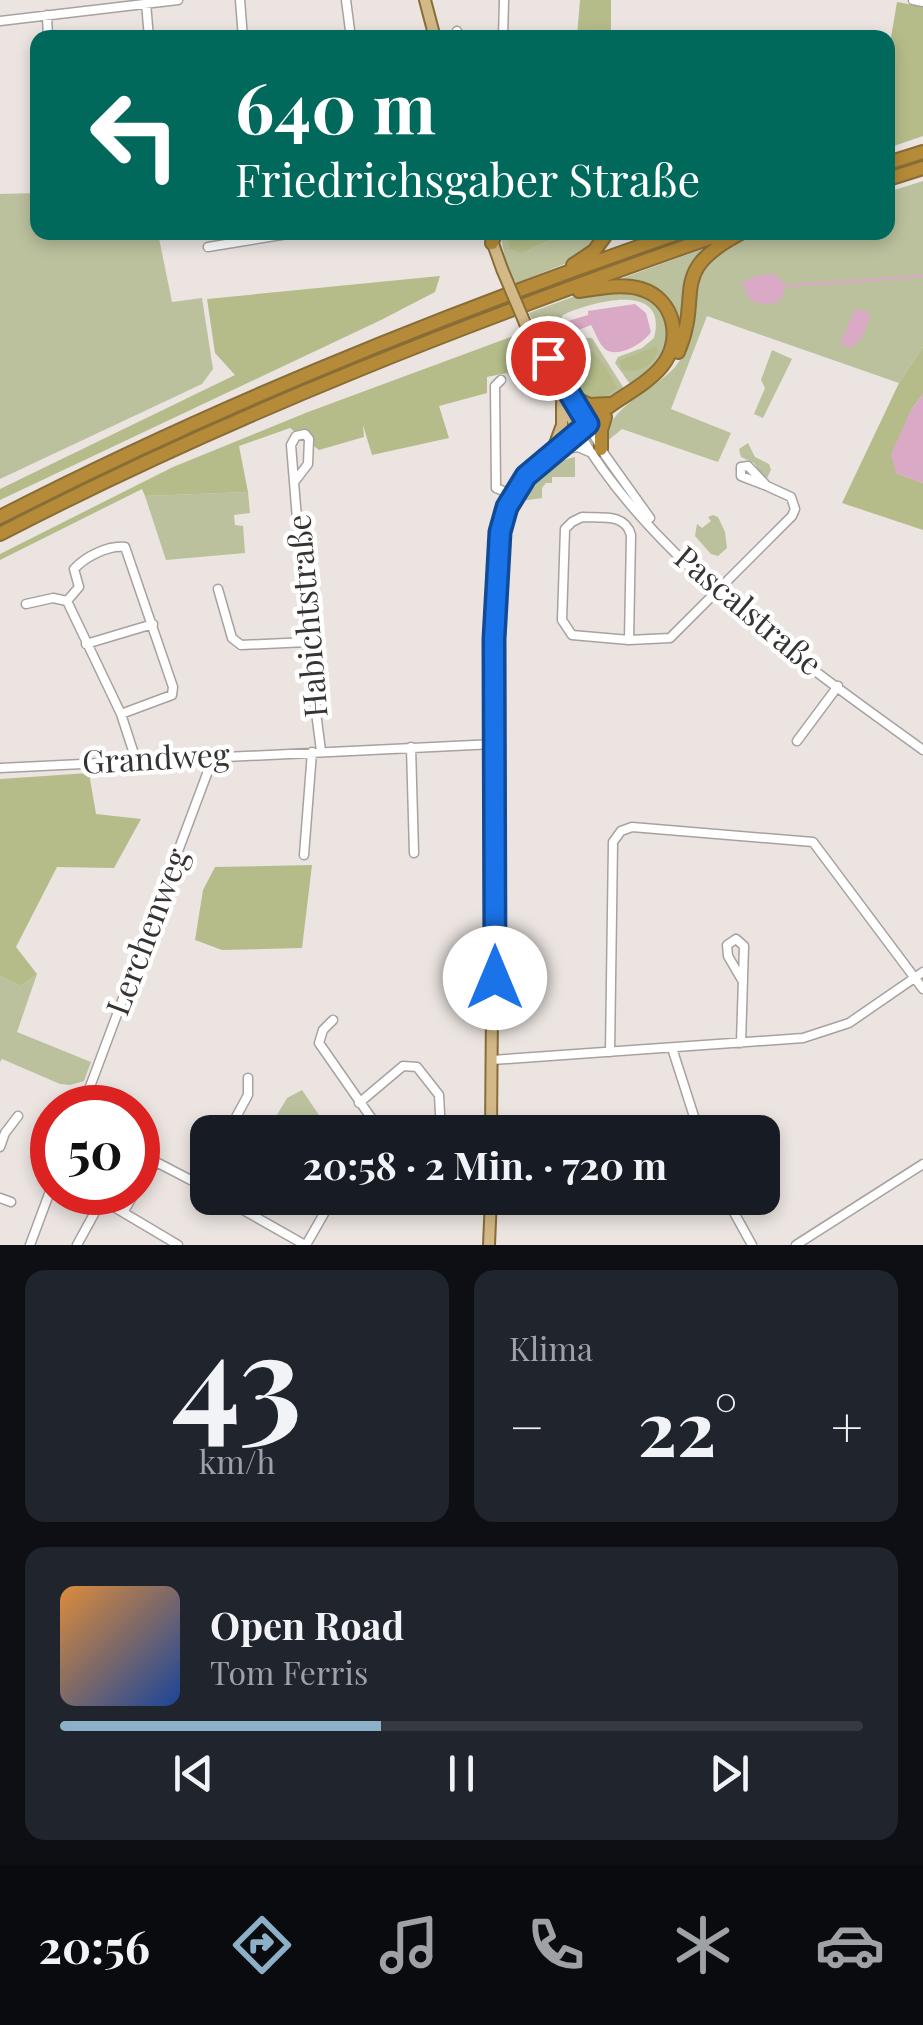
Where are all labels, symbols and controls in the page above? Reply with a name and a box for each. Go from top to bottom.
text: 640 m [235,58,436,152]
icon: left [70,70,200,200]
text: Friedrichsgaber Straße [235,148,700,208]
pin [506,316,591,401]
icon: arrive [521,331,576,386]
street label: Habichtstraße [275,513,336,720]
street label: Pascalstraße [667,535,832,683]
street label: Grandweg [81,731,231,782]
street label: Lerchenweg [94,841,197,1021]
position arrow [443,926,547,1030]
speed limit sign: 50 [30,1085,160,1215]
text: 20:58 · 2 Min. · 720 m [303,1139,667,1190]
text: 43 [172,1287,302,1461]
text: Klima [509,1326,593,1369]
text: 22° [638,1375,738,1475]
text: − [509,1388,545,1462]
text: + [831,1388,863,1462]
text: km/h [199,1439,275,1482]
text: Open Road [210,1599,404,1650]
text: Tom Ferris [210,1650,368,1693]
icon: previous [166,1746,221,1801]
icon: pause [434,1746,489,1801]
icon: next [702,1746,757,1801]
icon: directions [227,1910,297,1980]
icon: music [374,1910,444,1980]
icon: phone [521,1910,591,1980]
icon: climate [668,1910,738,1980]
icon: car [815,1910,885,1980]
text: 20:56 [38,1915,150,1975]

